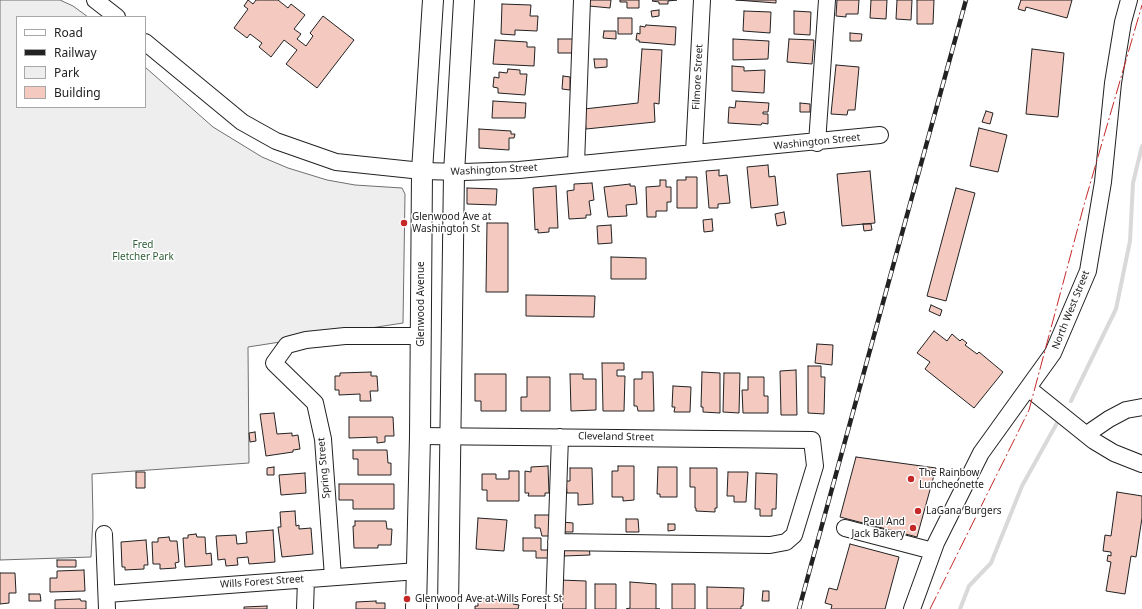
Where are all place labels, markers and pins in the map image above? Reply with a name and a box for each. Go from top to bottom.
place label: Glenwood Ave at Washington St [412,211,491,234]
marker: Glenwood Ave at Washington St [399,218,409,228]
place label: The Rainbow Luncheonette [919,467,984,490]
marker: The Rainbow Luncheonette [906,474,916,484]
place label: LaGana Burgers [926,505,1002,517]
marker: LaGana Burgers [913,506,923,516]
place label: Paul And Jack Bakery [852,516,905,540]
marker: Paul And Jack Bakery [908,523,918,533]
place label: Glenwood Ave at Wills Forest St [415,593,562,605]
marker: Glenwood Ave at Wills Forest St [402,594,412,604]

